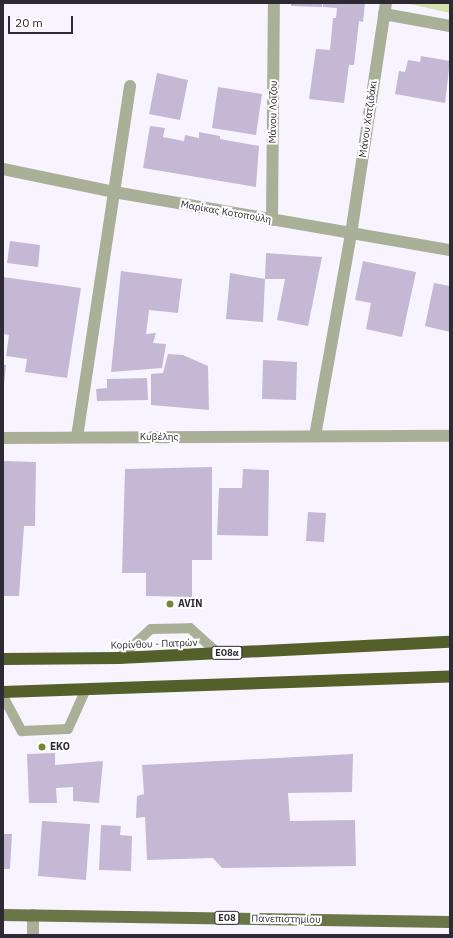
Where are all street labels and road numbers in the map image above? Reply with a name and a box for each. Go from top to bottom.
street label: Μάνου Λοΐζου [266,80,280,144]
street label: Μάνου Χατζιδάκι [357,80,379,158]
street label: Μαρίκας Κοτοπούλη [180,198,272,226]
street label: Κυβέλης [140,431,178,443]
street label: Κορίνθου - Πατρών [110,636,198,652]
road number: ΕΟ8α [211,646,243,660]
road number: ΕΟ8 [214,911,240,925]
street label: Πανεπιστημίου [251,912,321,926]

